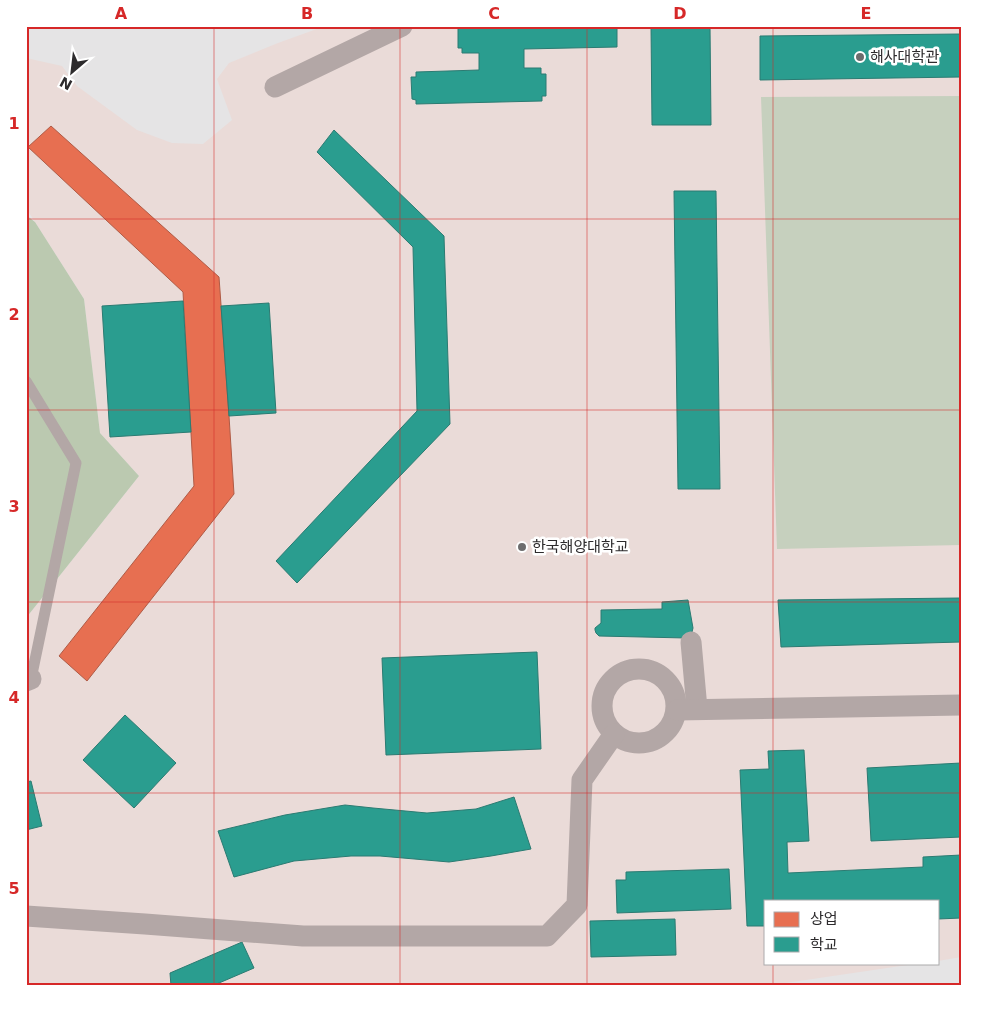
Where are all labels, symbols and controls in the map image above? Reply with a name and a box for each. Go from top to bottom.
text: A [115,4,128,23]
text: B [301,4,313,23]
text: C [488,4,500,23]
text: D [673,4,687,23]
text: E [861,4,871,23]
north arrow [48,48,98,98]
place label: 해사대학관 [870,48,939,66]
marker: 해사대학관 [854,51,866,63]
text: N [57,74,75,93]
text: 1 [8,114,20,133]
text: 2 [8,305,20,324]
text: 3 [8,497,20,516]
place label: 한국해양대학교 [532,538,629,556]
marker: 한국해양대학교 [516,541,528,553]
text: 4 [8,688,20,707]
text: 5 [8,879,20,898]
legend [764,900,940,964]
text: 상업 [810,910,838,928]
text: 학교 [810,936,838,954]

